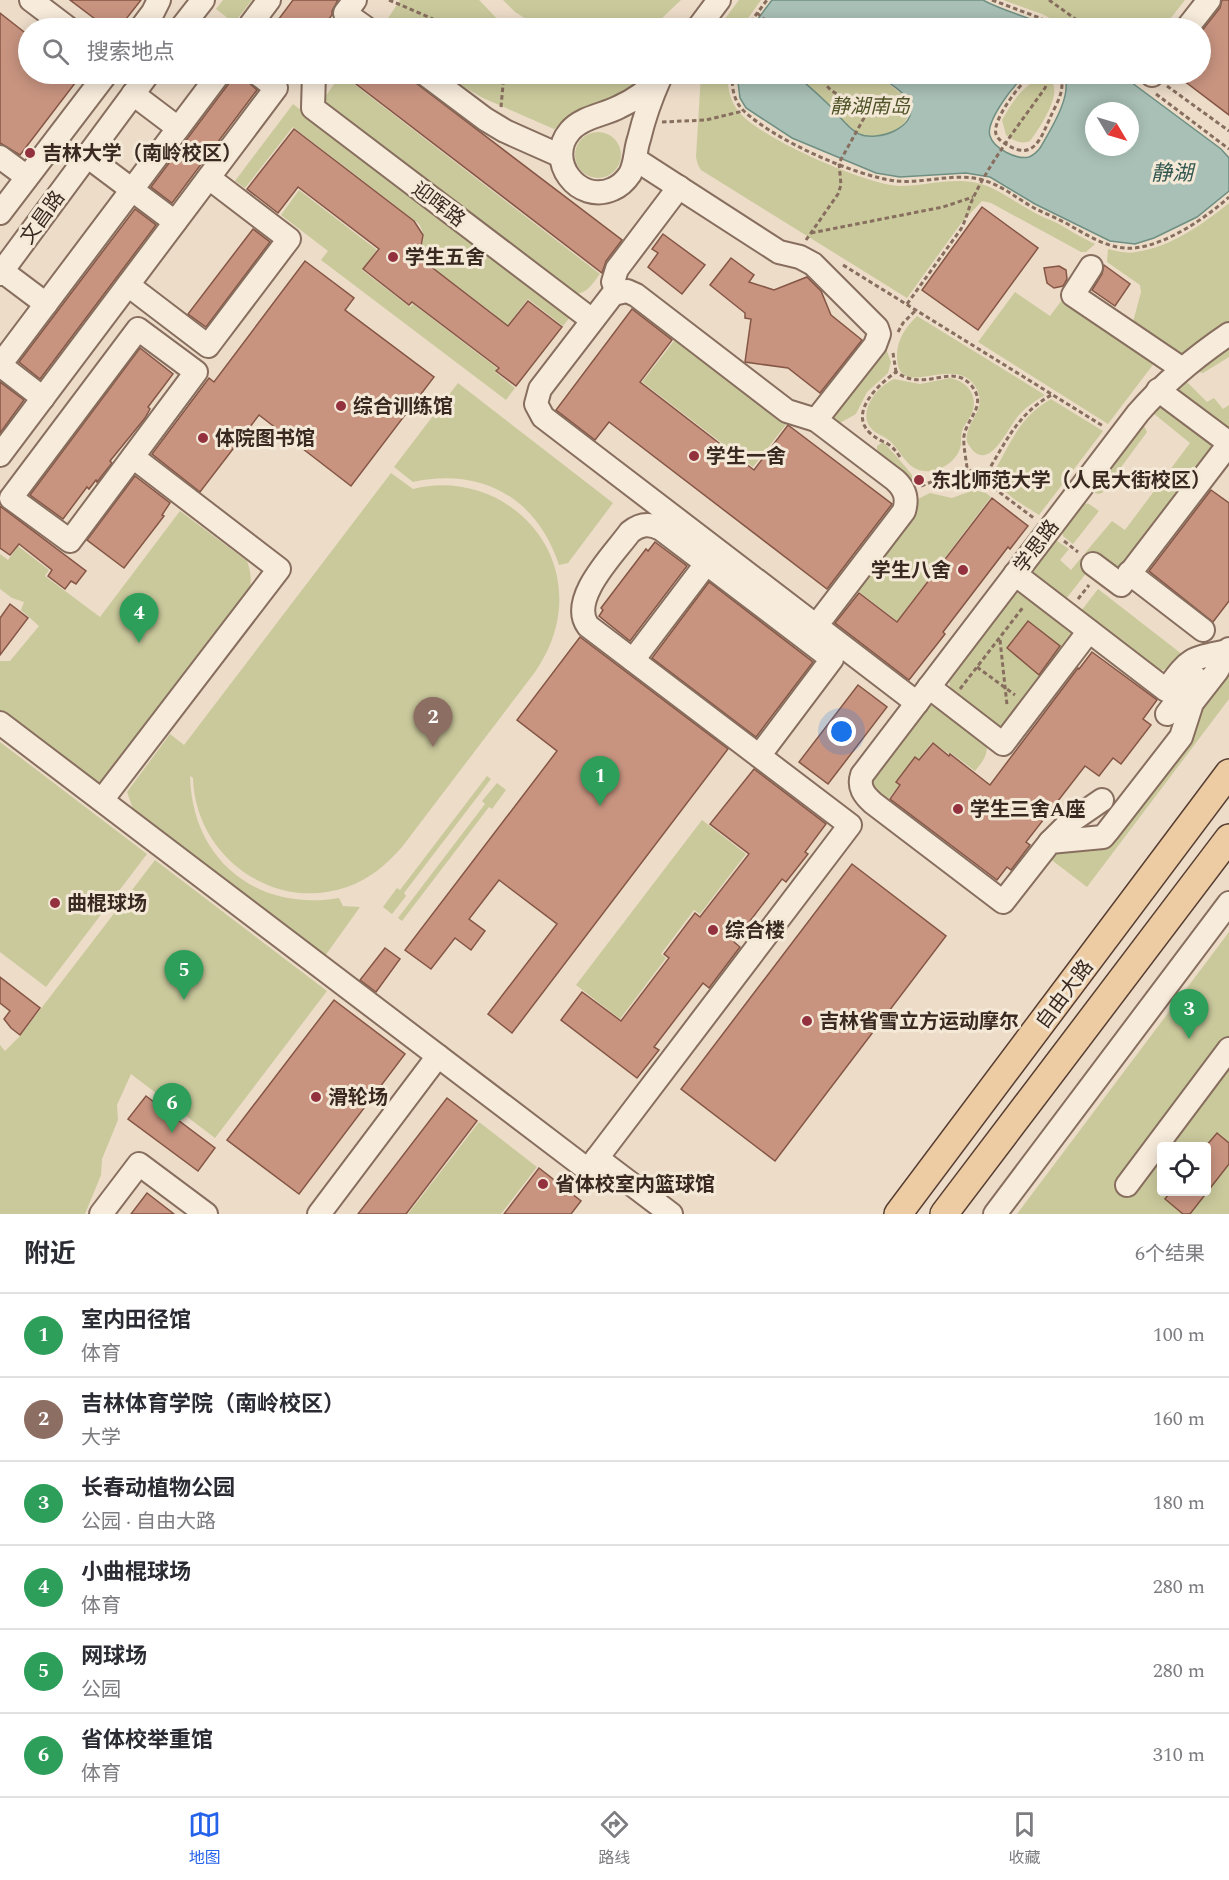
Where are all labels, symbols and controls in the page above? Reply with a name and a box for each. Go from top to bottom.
search box [18,18,1211,84]
icon: search [39,35,72,68]
text: 搜索地点 [87,36,175,69]
park label: 静湖南岛 [830,92,911,122]
north arrow [1085,102,1139,156]
place label: 吉林大学（南岭校区） [42,139,242,169]
marker: 吉林大学（南岭校区） [23,146,37,160]
water label: 静湖 [1151,158,1196,190]
street label: 迎晖路 [405,175,471,235]
street label: 文昌路 [13,185,73,251]
place label: 学生五舍 [405,243,485,273]
marker: 学生五舍 [386,250,400,264]
place label: 综合训练馆 [353,392,453,422]
marker: 综合训练馆 [334,399,348,413]
place label: 体院图书馆 [215,424,315,454]
marker: 体院图书馆 [196,431,210,445]
place label: 学生一舍 [706,442,786,472]
marker: 学生一舍 [687,449,701,463]
place label: 东北师范大学（人民大街校区） [931,466,1211,496]
marker: 东北师范大学（人民大街校区） [912,473,926,487]
street label: 学思路 [1007,514,1067,580]
place label: 学生八舍 [871,556,951,586]
marker: 学生八舍 [956,563,970,577]
pin: 4 [120,594,158,643]
pin: 2 [414,698,452,747]
your location [827,717,856,746]
pin: 1 [580,756,620,806]
place label: 学生三舍A座 [970,795,1085,825]
marker: 学生三舍A座 [951,802,965,816]
place label: 曲棍球场 [67,889,147,919]
marker: 曲棍球场 [48,896,62,910]
place label: 综合楼 [725,916,785,946]
marker: 综合楼 [706,923,720,937]
pin: 5 [164,950,204,1000]
street label: 自由大路 [1029,954,1101,1036]
pin: 3 [1170,990,1208,1039]
place label: 吉林省雪立方运动摩尔 [819,1007,1019,1037]
marker: 吉林省雪立方运动摩尔 [800,1014,814,1028]
place label: 滑轮场 [328,1083,388,1113]
pin: 6 [152,1084,192,1133]
marker: 滑轮场 [309,1090,323,1104]
map controls [1157,1142,1211,1196]
button: locate [1157,1142,1211,1196]
place label: 省体校室内篮球馆 [555,1170,715,1200]
marker: 省体校室内篮球馆 [536,1177,550,1191]
text: 附近 [24,1234,76,1274]
text: 6个结果 [1135,1239,1205,1269]
text: 室内田径馆 [81,1304,191,1337]
text: 1 [38,1320,49,1350]
text: 100 m [1153,1320,1205,1350]
text: 体育 [81,1339,121,1369]
text: 吉林体育学院（南岭校区） [81,1388,345,1421]
text: 2 [38,1404,49,1434]
text: 160 m [1153,1404,1205,1434]
text: 大学 [81,1423,121,1453]
text: 长春动植物公园 [81,1472,235,1505]
text: 3 [38,1488,49,1518]
text: 180 m [1153,1488,1205,1518]
text: 公园 · 自由大路 [81,1507,216,1537]
text: 小曲棍球场 [81,1556,191,1589]
text: 4 [38,1572,49,1602]
text: 280 m [1153,1572,1205,1602]
text: 体育 [81,1591,121,1621]
text: 网球场 [81,1640,147,1673]
text: 5 [38,1656,49,1686]
text: 280 m [1153,1656,1205,1686]
text: 公园 [81,1675,121,1705]
text: 省体校举重馆 [81,1724,213,1757]
text: 6 [38,1740,49,1770]
text: 310 m [1153,1740,1205,1770]
text: 体育 [81,1759,121,1789]
tab: 地图 [188,1808,221,1870]
tab: 路线 [598,1808,631,1870]
tab: 收藏 [1008,1808,1041,1870]

